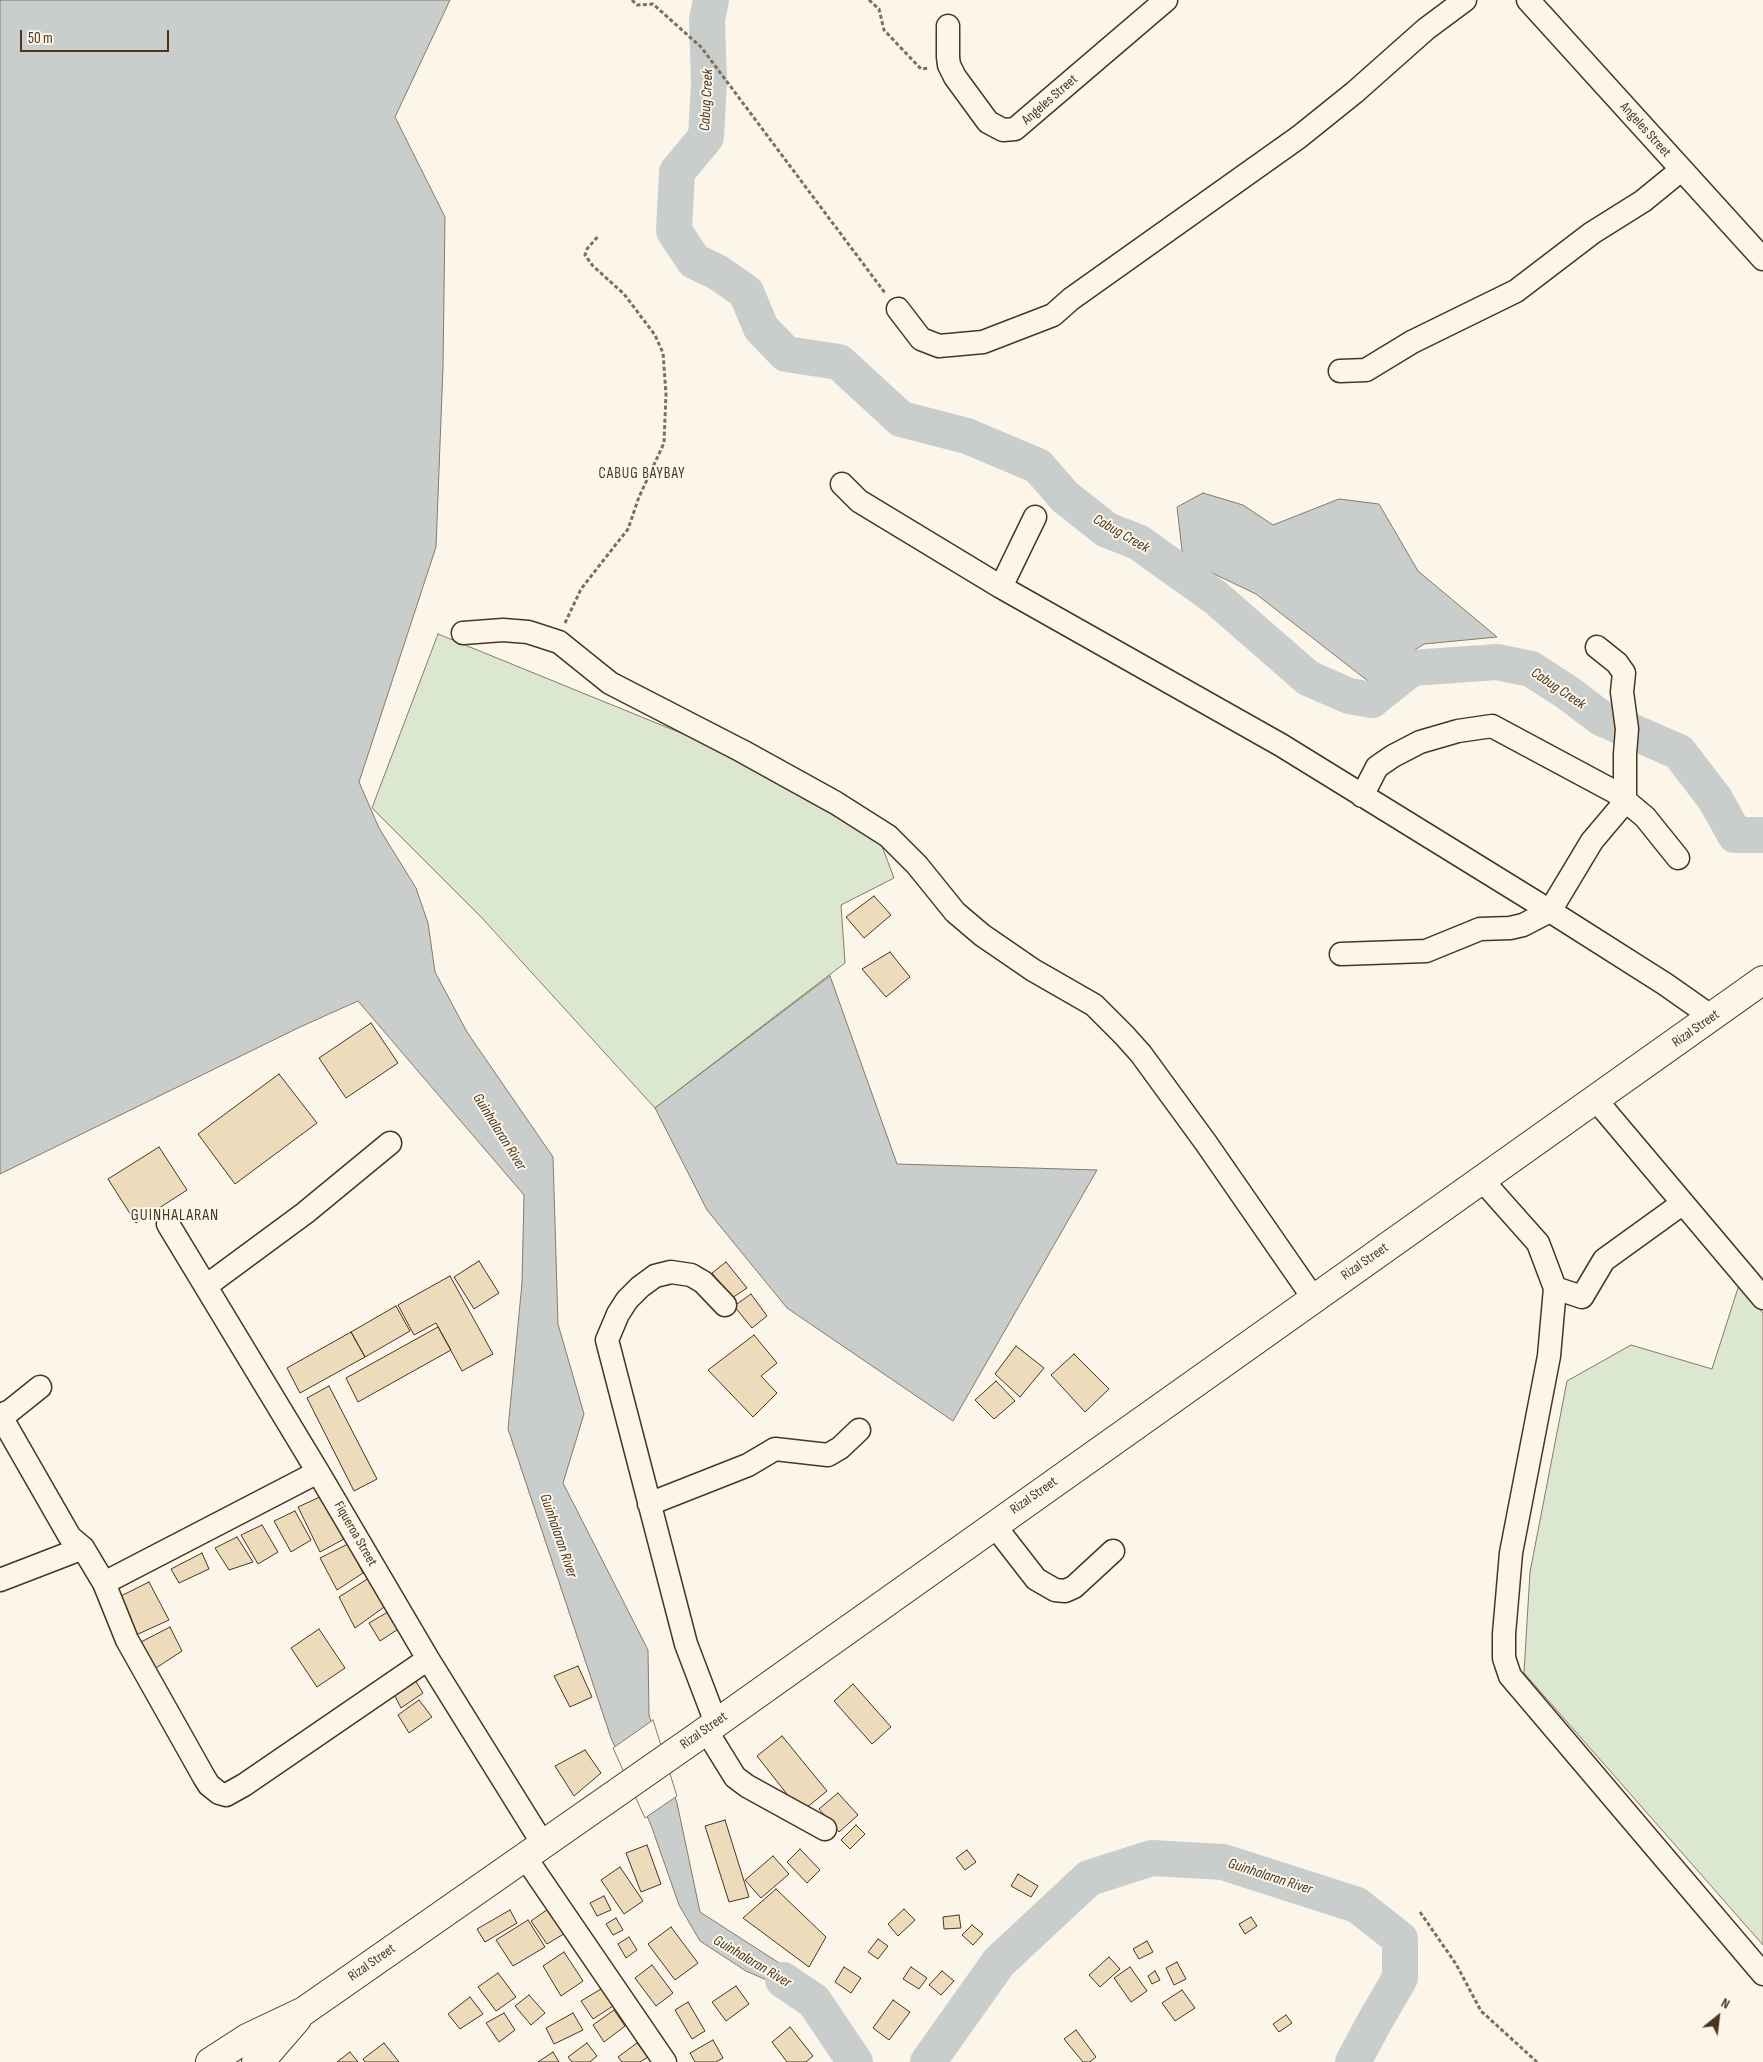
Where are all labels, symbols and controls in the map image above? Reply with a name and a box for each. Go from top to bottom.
scale bar [22,20,171,52]
text: 50 m [28,29,53,48]
water label: Cabug Creek [696,69,718,131]
street label: Angeles Street [1019,71,1081,129]
street label: Angeles Street [1616,99,1674,161]
district label: CABUG BAYBAY [597,465,687,483]
water label: Cabug Creek [1090,511,1152,557]
water label: Cabug Creek [1527,664,1589,714]
street label: Rizal Street [1669,1007,1723,1051]
water label: Guinhalaran River [468,1090,530,1174]
district label: GUINHALARAN [129,1206,221,1226]
street label: Rizal Street [1338,1240,1392,1284]
street label: Rizal Street [1007,1474,1061,1518]
water label: Guinhalaran River [535,1492,581,1580]
street label: Fiqueroa Street [330,1499,380,1569]
street label: Rizal Street [677,1709,731,1753]
water label: Guinhalaran River [1226,1855,1314,1899]
water label: Guinhalaran River [710,1932,794,1992]
street label: Rizal Street [345,1941,399,1985]
north arrow [1693,1992,1743,2042]
text: N [1718,1994,1733,2013]

